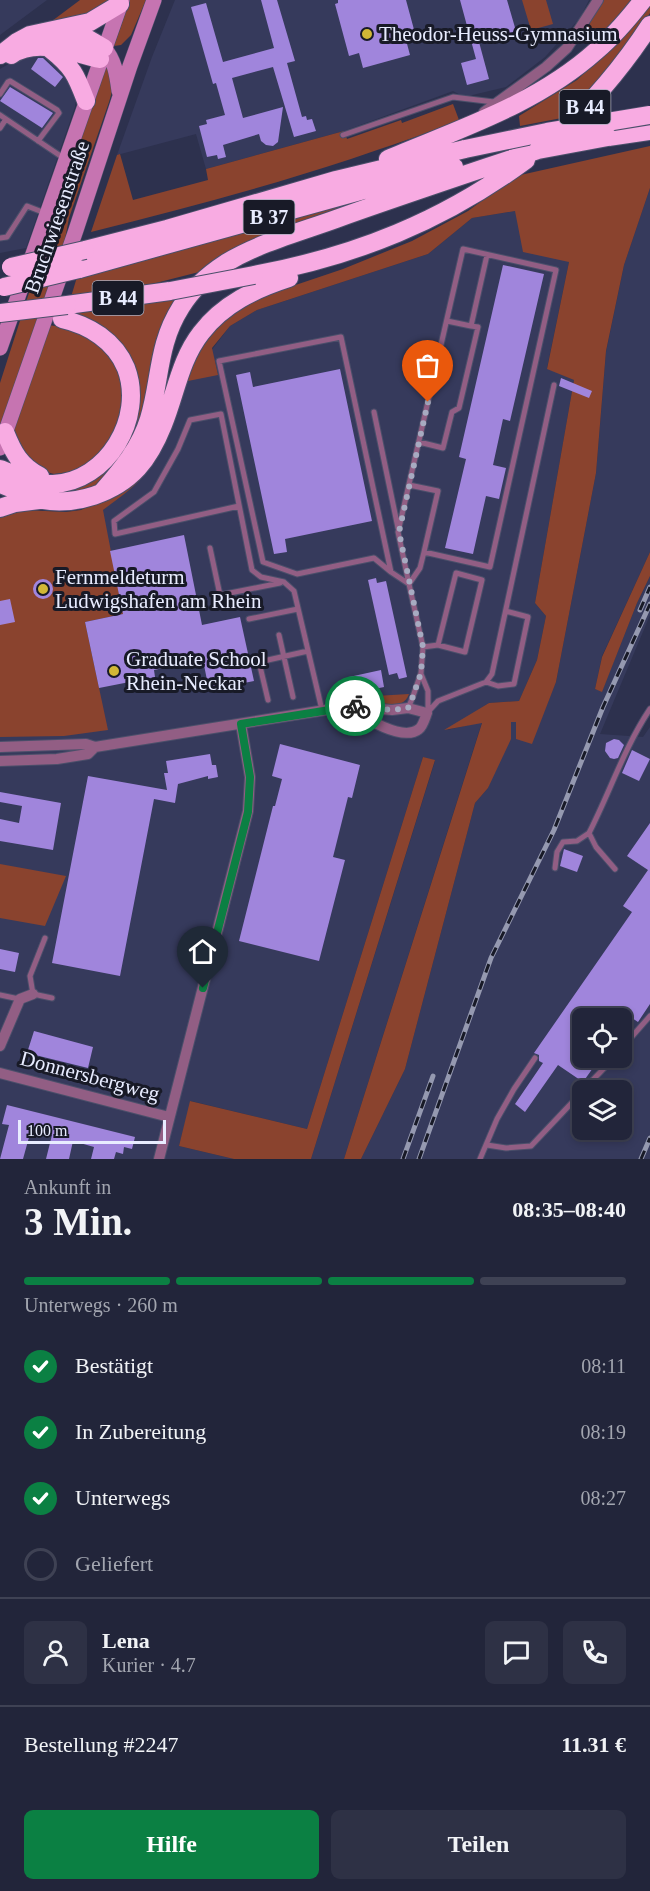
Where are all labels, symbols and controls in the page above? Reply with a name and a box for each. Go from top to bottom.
place label: Theodor-Heuss-Gymnasium [379,22,618,46]
marker: Theodor-Heuss-Gymnasium [360,27,374,41]
road number: B 44 [560,90,610,124]
street label: Bruchwiesenstraße [20,138,94,296]
road number: B 37 [244,200,294,234]
road number: B 44 [92,281,144,315]
pin [402,340,453,402]
icon: bag [411,349,444,382]
place label: Fernmeldeturm Ludwigshafen am Rhein [55,565,262,613]
marker: Fernmeldeturm Ludwigshafen am Rhein [36,582,50,596]
place label: Graduate School Rhein-Neckar [126,647,267,695]
marker: Graduate School Rhein-Neckar [107,664,121,678]
courier [325,676,385,736]
icon: bike [339,690,372,723]
pin [177,926,228,988]
icon: home [186,935,219,968]
map controls [572,1008,632,1140]
button: locate [572,1008,632,1068]
street label: Donnersbergweg [18,1046,163,1106]
button: layers [572,1080,632,1140]
scale bar [18,1117,166,1144]
text: 100 m [27,1122,67,1139]
text: Ankunft in [24,1176,111,1198]
text: 08:35–08:40 [512,1197,626,1222]
text: 3 Min. [24,1200,132,1243]
text: Unterwegs · 260 m [24,1294,178,1316]
icon: check [24,1350,57,1383]
text: Bestätigt [75,1353,153,1378]
text: 08:11 [581,1355,626,1377]
icon: check [24,1416,57,1449]
text: In Zubereitung [75,1419,206,1444]
text: 08:19 [580,1421,626,1443]
icon: check [24,1482,57,1515]
text: Unterwegs [75,1485,170,1510]
text: 08:27 [580,1487,626,1509]
text: Geliefert [75,1551,153,1576]
button: person [24,1621,87,1684]
button: chat [485,1621,548,1684]
button: phone [563,1621,626,1684]
text: Lena [102,1628,150,1653]
text: Kurier · 4.7 [102,1654,196,1676]
text: Bestellung #2247 [24,1732,179,1757]
text: 11.31 € [561,1732,626,1757]
button: Hilfe [24,1810,319,1879]
button: Teilen [331,1810,626,1879]

